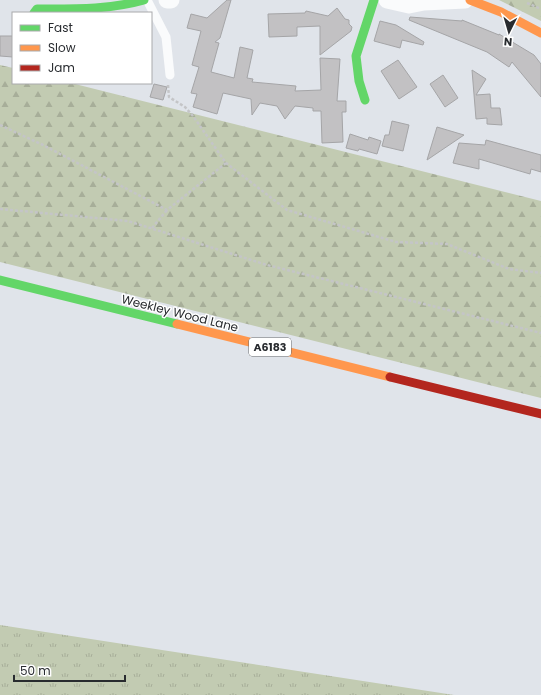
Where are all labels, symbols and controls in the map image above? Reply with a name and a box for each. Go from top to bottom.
legend [12,12,152,84]
north arrow [489,12,529,52]
text: Fast [48,19,73,36]
text: N [503,34,513,50]
text: Slow [48,39,76,56]
text: Jam [48,59,75,76]
street label: Weekley Wood Lane [120,290,240,336]
road number: A6183 [249,338,291,356]
scale bar [14,657,125,683]
text: 50 m [20,662,51,679]

